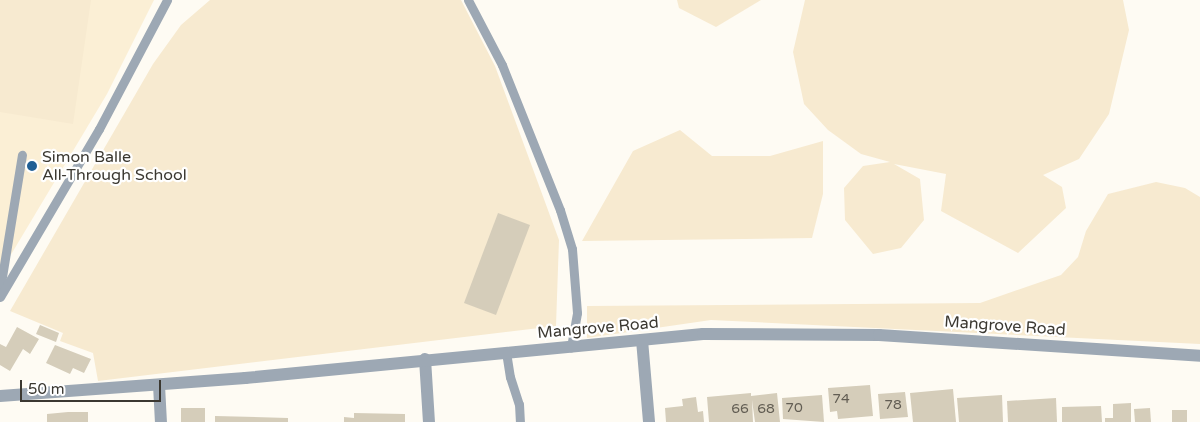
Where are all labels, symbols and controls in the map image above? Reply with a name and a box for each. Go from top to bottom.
place label: Simon Balle All-Through School [42,147,187,185]
marker: Simon Balle All-Through School [26,160,38,172]
street label: Mangrove Road [944,312,1066,340]
street label: Mangrove Road [537,313,659,343]
scale bar [22,370,164,402]
text: 50 m [28,380,65,398]
house number: 74 [832,391,850,407]
house number: 78 [884,397,902,413]
house number: 70 [785,400,803,416]
house number: 66 [731,401,749,417]
house number: 68 [757,401,775,417]

